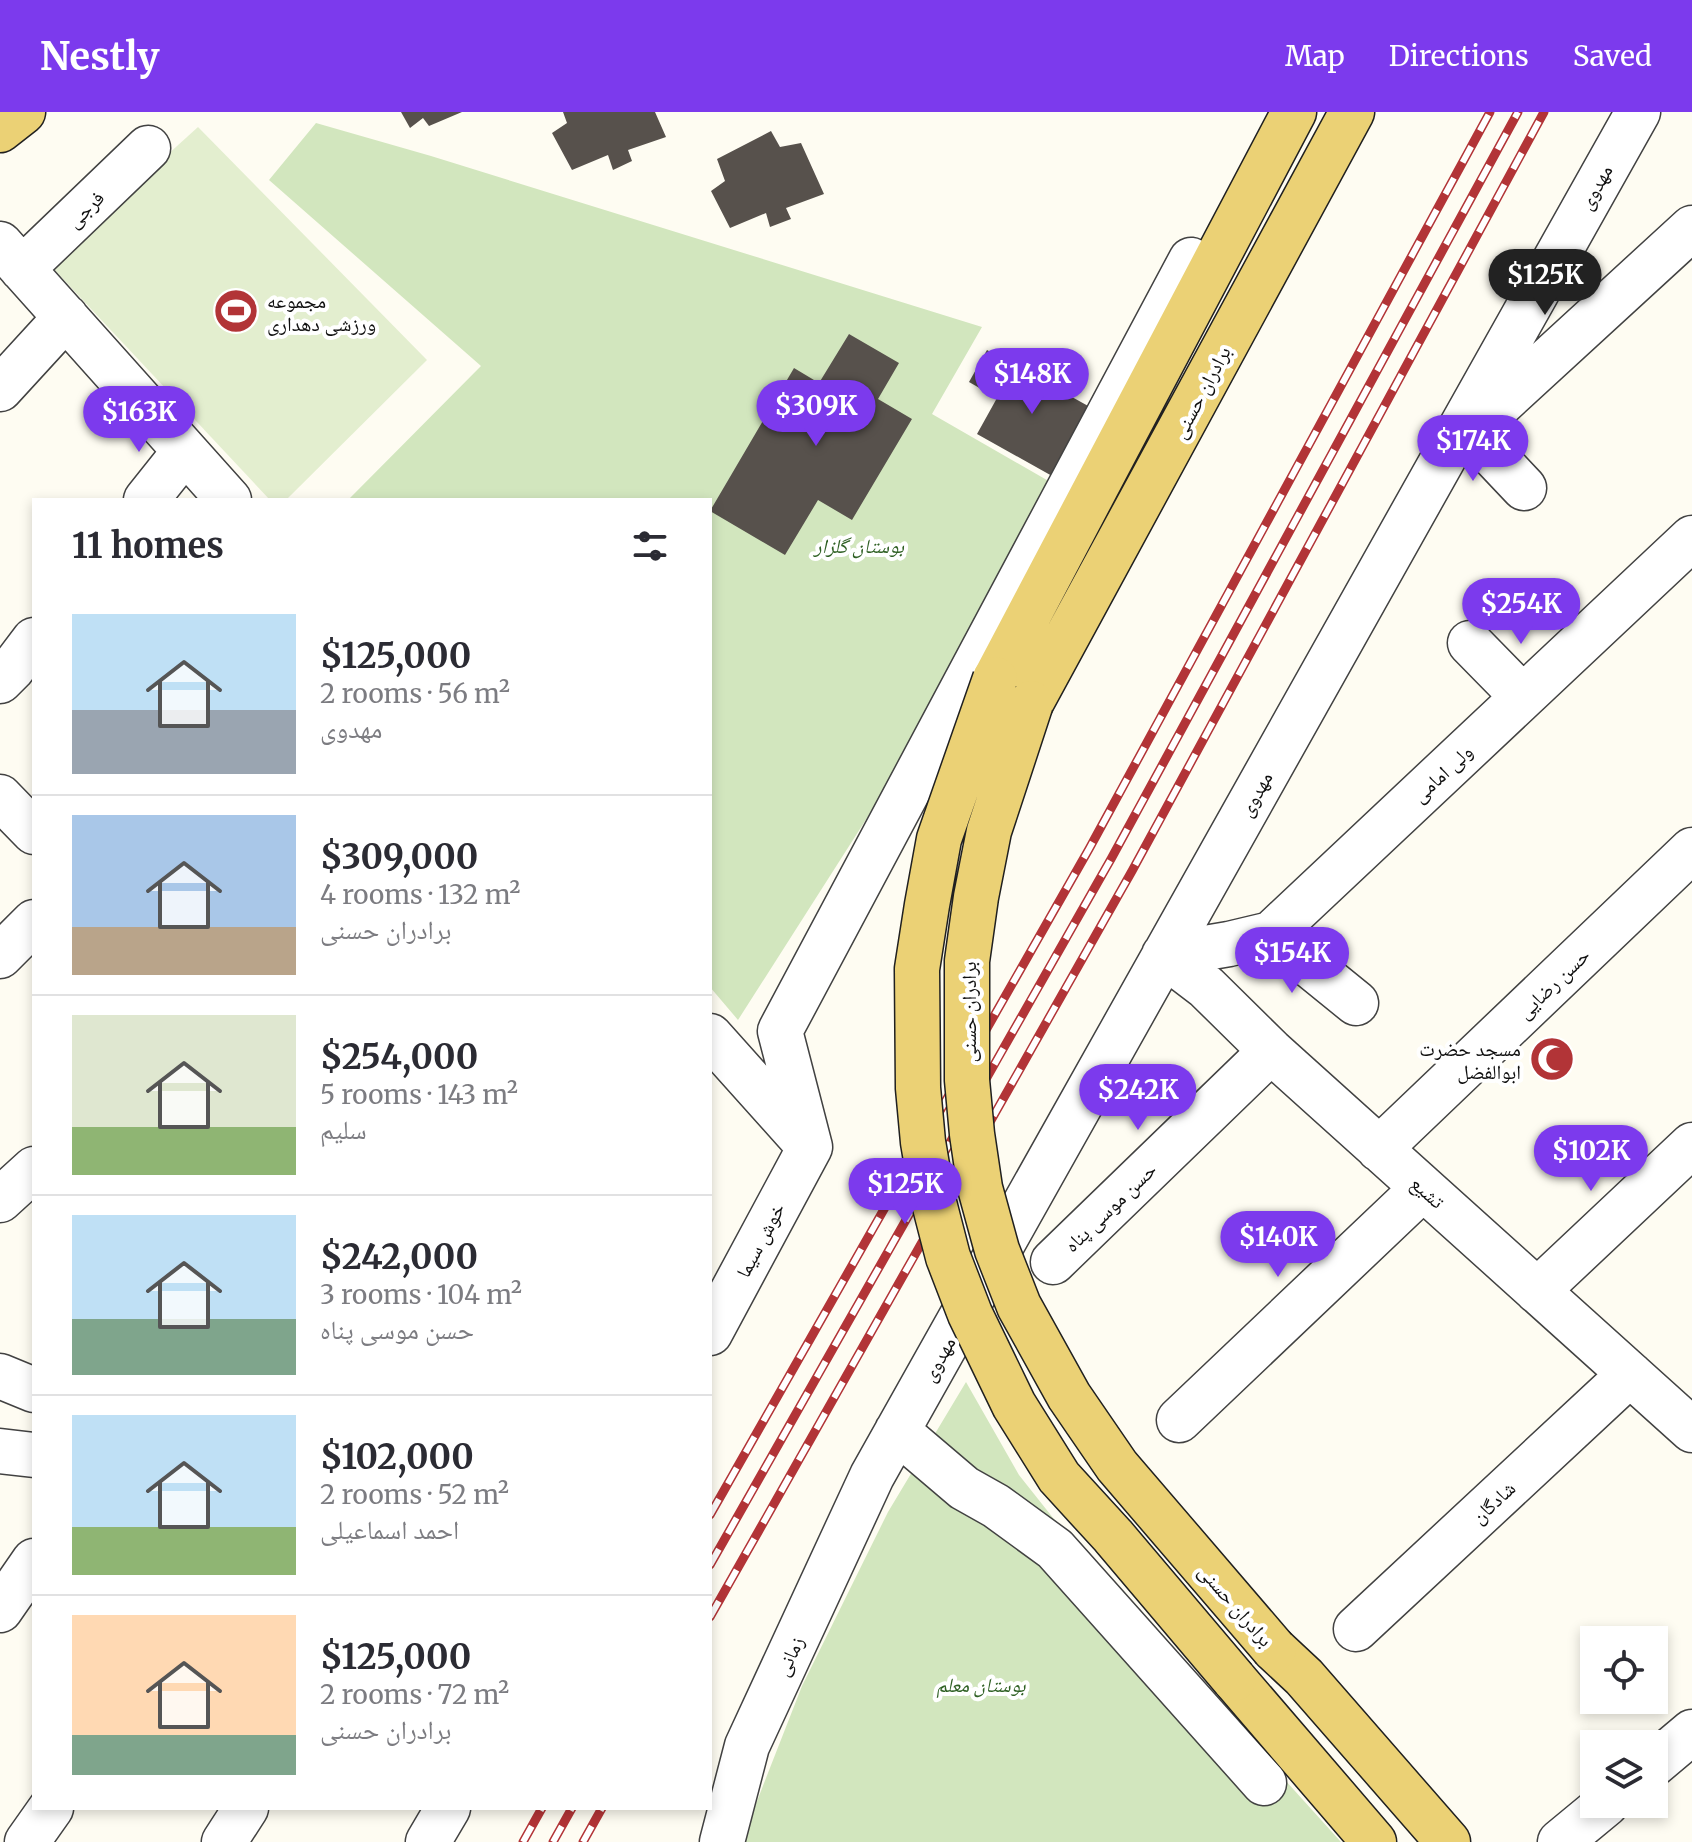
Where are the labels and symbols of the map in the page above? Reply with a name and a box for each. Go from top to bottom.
street label: مهدوی [1572,160,1618,214]
street label: فرجی [61,185,109,233]
pin: $125K [1489,249,1601,317]
sports icon: مجموعه ورزشی دهداری [212,287,260,335]
place label: مجموعه ورزشی دهداری [267,288,376,336]
street label: برادران حسنی [1166,341,1236,443]
pin: $148K [976,348,1088,416]
pin: $309K [760,380,872,448]
pin: $163K [83,386,195,454]
pin: $174K [1417,415,1529,483]
park label: بوستان گلزار [812,533,905,559]
pin: $254K [1465,578,1577,646]
street label: ولی امامی [1406,739,1478,807]
street label: مهدوی [1232,767,1278,821]
pin: $154K [1236,927,1348,995]
street label: حسن رضایی [1511,942,1595,1024]
street label: برادران حسنی [956,961,981,1063]
mosque icon: مسجد حضرت ابوالفضل [1528,1035,1576,1083]
place label: مسجد حضرت ابوالفضل [1419,1036,1521,1084]
pin: $242K [1082,1064,1194,1132]
pin: $102K [1535,1125,1647,1193]
street label: حسن موسی پناه [1059,1157,1162,1257]
pin: $125K [849,1158,961,1226]
street label: تشیع [1405,1170,1450,1214]
street label: خوش سیما [730,1198,790,1282]
pin: $140K [1222,1211,1334,1279]
street label: مهدوی [915,1332,961,1386]
street label: شادگان [1466,1475,1520,1529]
street label: برادران حسنی [1193,1559,1279,1651]
street label: زمانی [769,1632,809,1680]
park label: بوستان معلم [936,1672,1026,1699]

